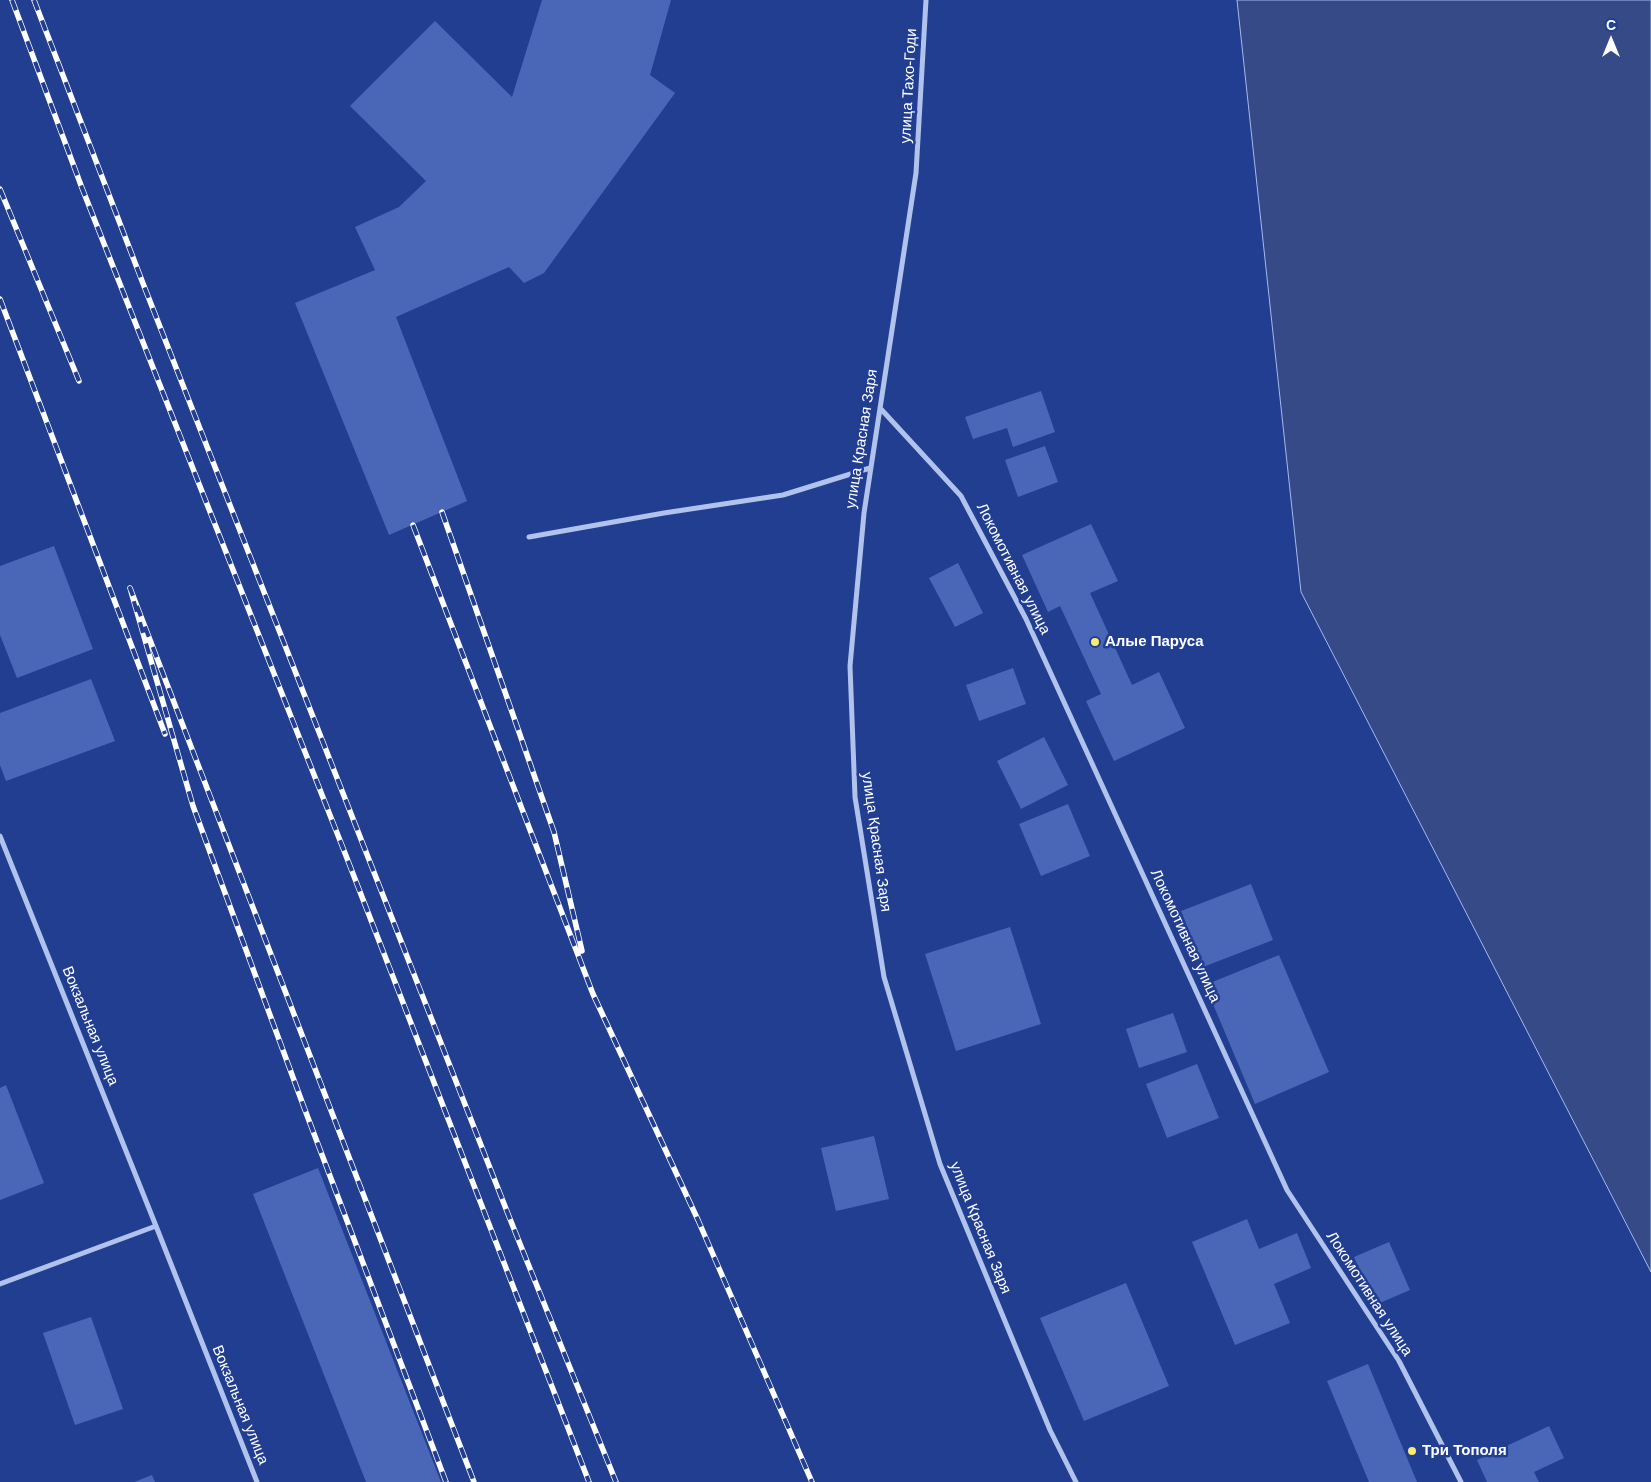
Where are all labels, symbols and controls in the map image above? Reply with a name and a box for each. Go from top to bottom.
north arrow [1586,15,1636,65]
text: С [1606,17,1616,33]
street label: улица Тахо-Годи [897,28,921,144]
street label: улица Красная Заря [842,368,882,510]
street label: Локомотивная улица [972,500,1054,638]
place label: Алые Паруса [1105,633,1204,651]
marker: Алые Паруса [1089,636,1101,648]
street label: улица Красная Заря [857,771,895,913]
street label: Локомотивная улица [1146,867,1224,1005]
street label: Вокзальная улица [58,964,122,1088]
street label: улица Красная Заря [945,1159,1015,1297]
street label: Локомотивная улица [1322,1228,1416,1360]
street label: Вокзальная улица [208,1343,272,1467]
place label: Три Тополя [1422,1442,1507,1460]
marker: Три Тополя [1406,1445,1418,1457]

